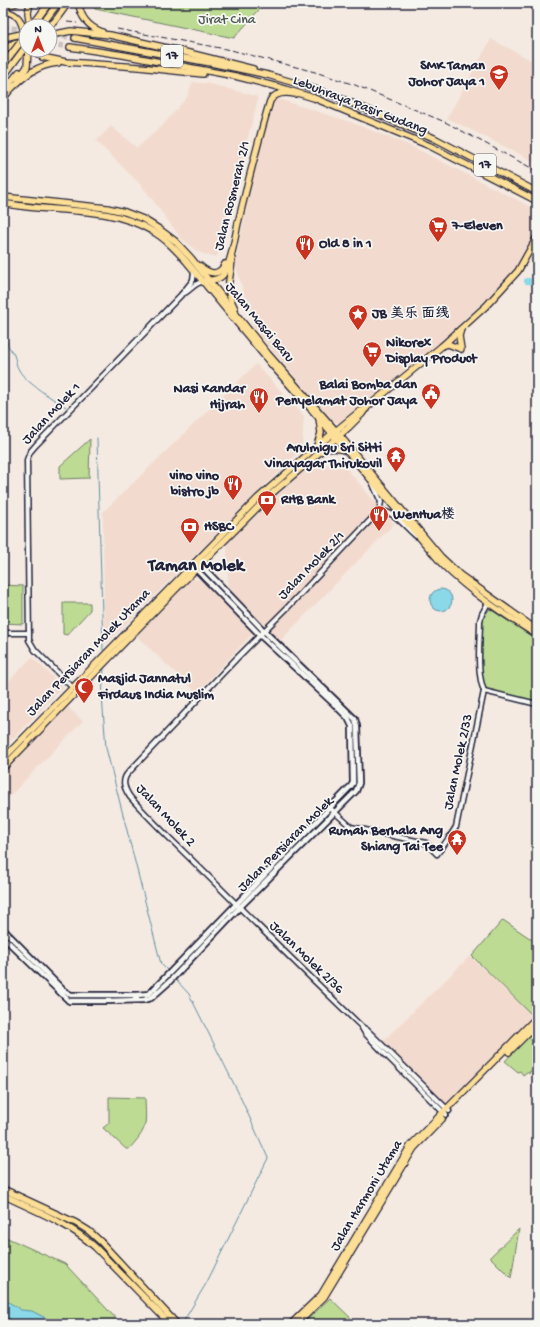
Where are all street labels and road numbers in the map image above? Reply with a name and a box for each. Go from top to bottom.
road number: 17 [161,45,183,67]
street label: Lebuhraya Pasir Gudang [290,73,430,139]
street label: Jalan Rosmerah 2/1 [211,139,255,253]
road number: 17 [474,154,496,176]
street label: Jalan Masai Baru [221,280,298,367]
street label: Jalan Molek 1 [19,379,85,449]
street label: Jalan Molek 2/1 [275,528,349,604]
street label: Jalan Persiaran Molek Utama [24,585,155,720]
street label: Jalan Molek 2/33 [441,712,477,812]
street label: Jalan Molek 2 [132,781,198,851]
street label: Jalan Persiaran Molek [235,792,339,896]
street label: Jalan Molek 2/36 [265,918,348,999]
street label: Jalan Harmoni Utama [327,1136,407,1254]

